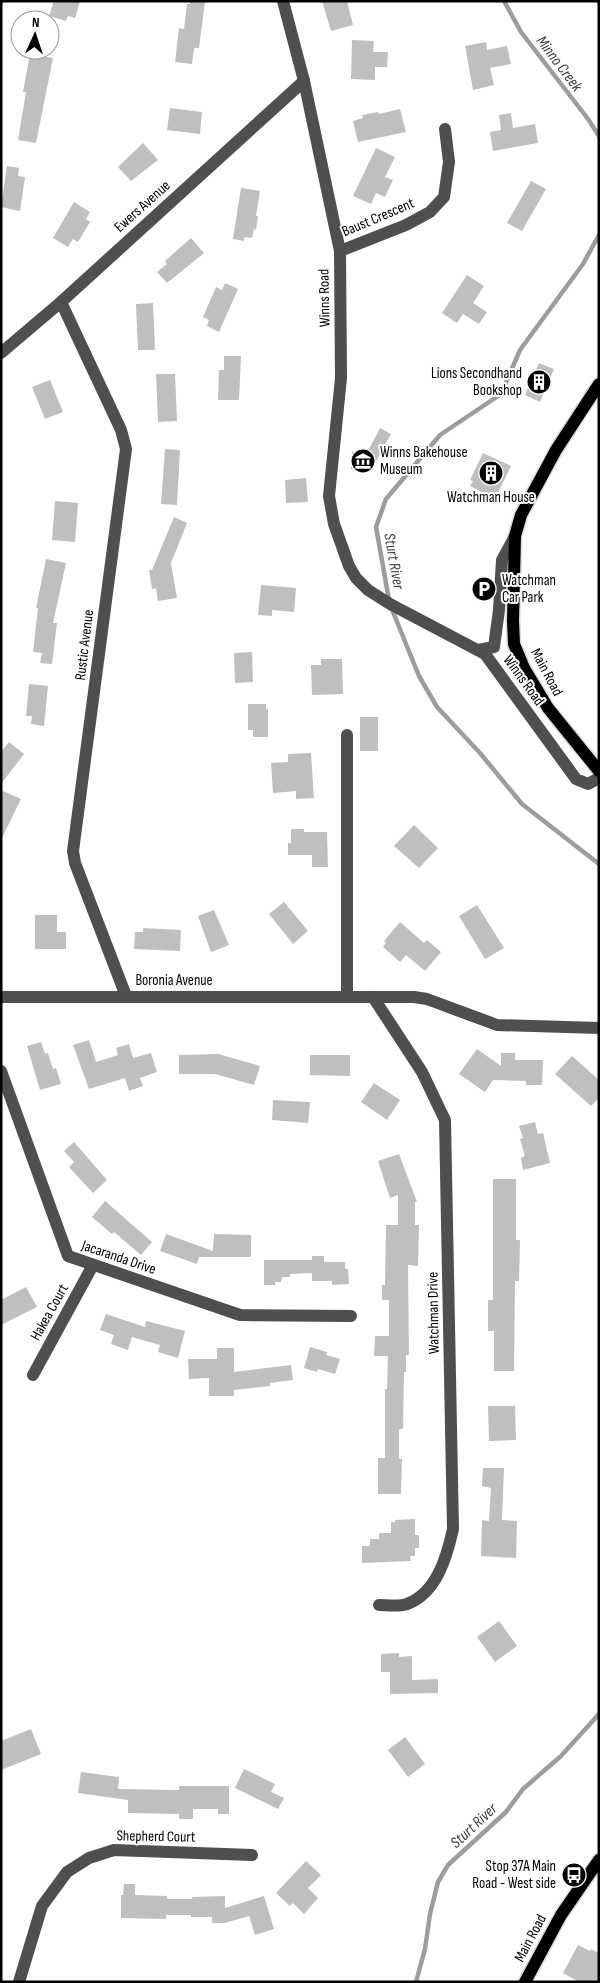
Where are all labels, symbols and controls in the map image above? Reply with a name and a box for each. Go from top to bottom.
north arrow [10,10,60,60]
text: N [31,14,40,31]
water label: Minno Creek [532,32,587,96]
street label: Ewers Avenue [110,176,174,237]
street label: Baust Crescent [339,194,418,241]
street label: Winns Road [314,269,335,327]
place label: Lions Secondhand Bookshop [431,364,522,400]
building icon: Lions Secondhand Bookshop [526,369,552,395]
place label: Winns Bakehouse Museum [380,443,468,479]
museum icon: Winns Bakehouse Museum [350,448,376,474]
building icon: Watchman House [478,460,504,486]
place label: Watchman House [447,488,535,507]
water label: Sturt River [379,532,408,591]
place label: Watchman Car Park [502,571,556,607]
parking icon: Watchman Car Park [471,576,497,602]
street label: Rustic Avenue [71,609,98,681]
street label: Main Road [526,645,567,699]
street label: Winns Road [499,651,548,709]
street label: Boronia Avenue [135,971,213,990]
street label: Jacaranda Drive [78,1236,158,1279]
street label: Watchman Drive [423,1272,444,1354]
street label: Hakea Court [26,1280,73,1344]
water label: Sturt River [447,1799,502,1852]
street label: Shepherd Court [116,1826,196,1847]
place label: Stop 37A Main Road - West side [472,1857,556,1893]
bus stop icon: Stop 37A Main Road - West side [561,1862,587,1888]
street label: Main Road [510,1911,551,1965]

